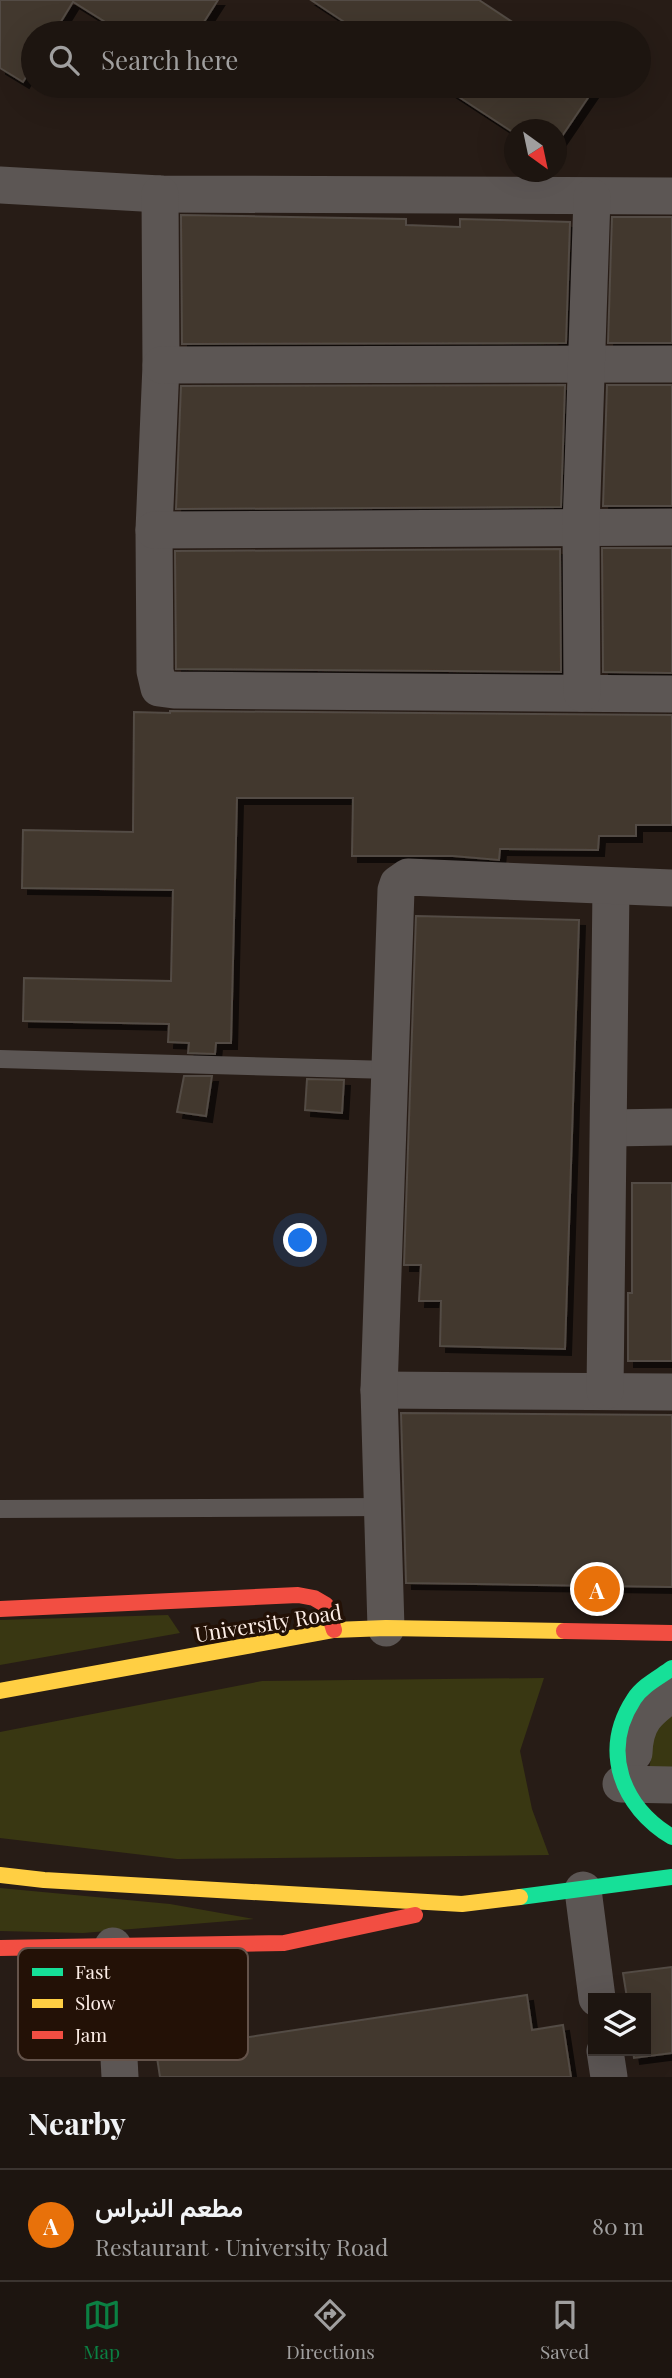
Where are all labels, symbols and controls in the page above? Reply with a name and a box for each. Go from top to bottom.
search box [21,21,651,98]
icon: search [45,41,83,79]
text: Search here [101,42,238,77]
north arrow [504,119,567,182]
your location [283,1223,317,1257]
pin: A [574,1563,620,1615]
street label: University Road [192,1597,344,1647]
legend [18,1948,248,2060]
text: Fast [75,1958,111,1984]
text: Slow [75,1989,116,2015]
map controls [588,1993,651,2056]
button: layers [588,1993,651,2056]
text: Jam [74,2021,107,2047]
text: Nearby [28,2103,126,2143]
text: مطعم النبراس [95,2189,243,2224]
text: A [43,2210,59,2241]
text: 80 m [592,2210,644,2241]
text: Restaurant · University Road [95,2231,388,2262]
tab: Map [83,2296,121,2364]
tab: Directions [286,2296,375,2364]
tab: Saved [540,2296,589,2364]

